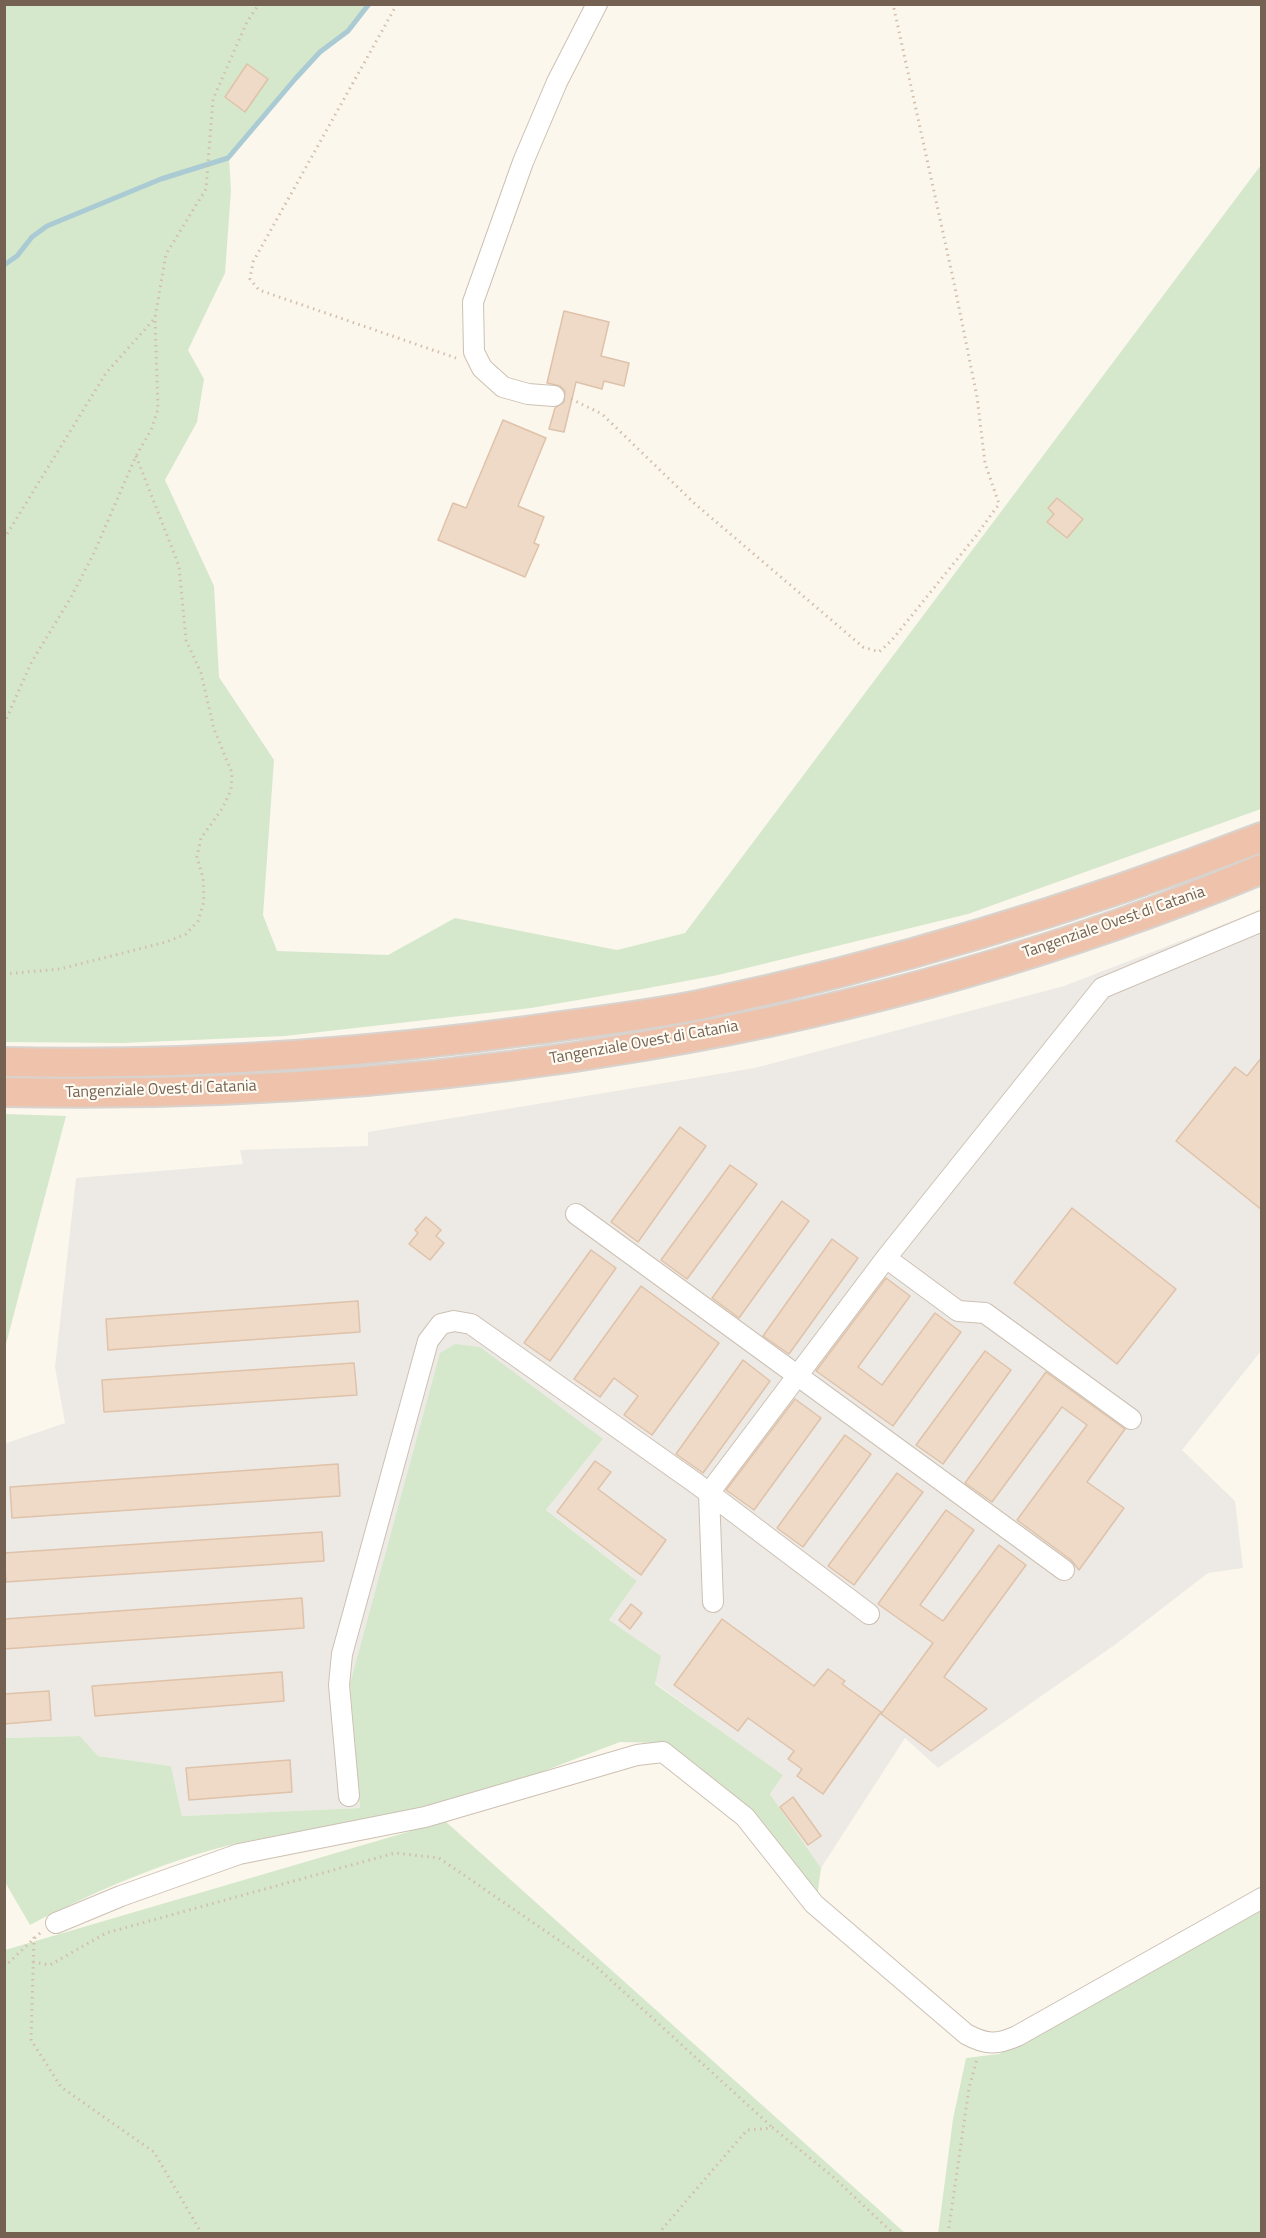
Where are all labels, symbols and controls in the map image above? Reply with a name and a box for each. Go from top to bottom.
street label: Tangenziale Ovest di Catania [1020,883,1208,963]
street label: Tangenziale Ovest di Catania [548,1017,740,1069]
street label: Tangenziale Ovest di Catania [65,1077,257,1103]

